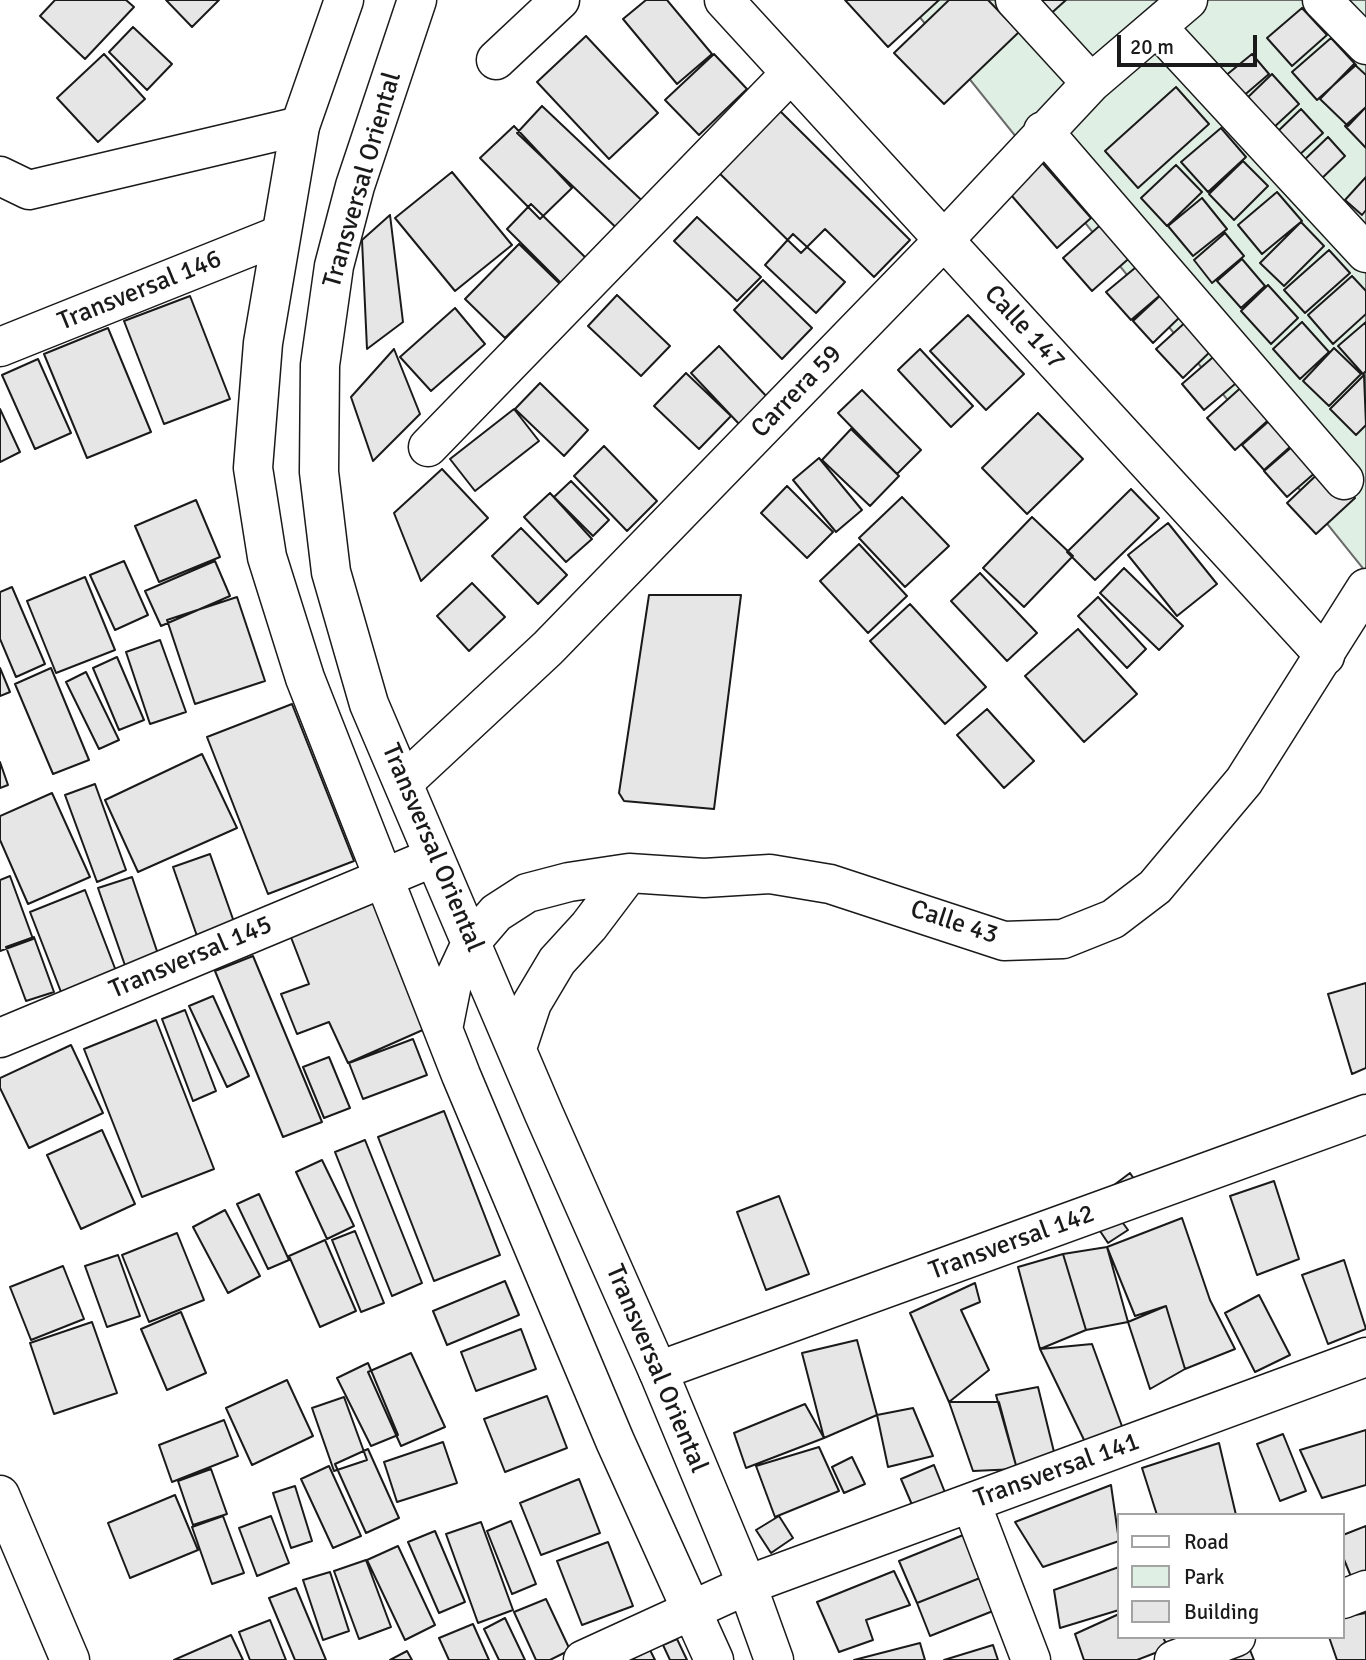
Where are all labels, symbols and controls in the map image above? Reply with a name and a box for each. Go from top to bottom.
scale bar [1121,21,1261,65]
text: 20 m [1130,34,1174,60]
street label: Transversal Oriental [317,69,409,291]
street label: Transversal 146 [54,244,226,338]
street label: Calle 147 [977,279,1071,377]
street label: Carrera 59 [745,339,849,445]
street label: Transversal Oriental [374,739,490,957]
street label: Calle 43 [906,894,1002,952]
street label: Transversal 145 [105,910,277,1006]
street label: Transversal 142 [925,1199,1099,1287]
street label: Transversal Oriental [598,1260,714,1478]
street label: Transversal 141 [970,1427,1144,1515]
legend [1118,1513,1345,1639]
text: Road [1184,1529,1229,1555]
text: Park [1184,1564,1224,1590]
text: Building [1184,1599,1259,1625]

